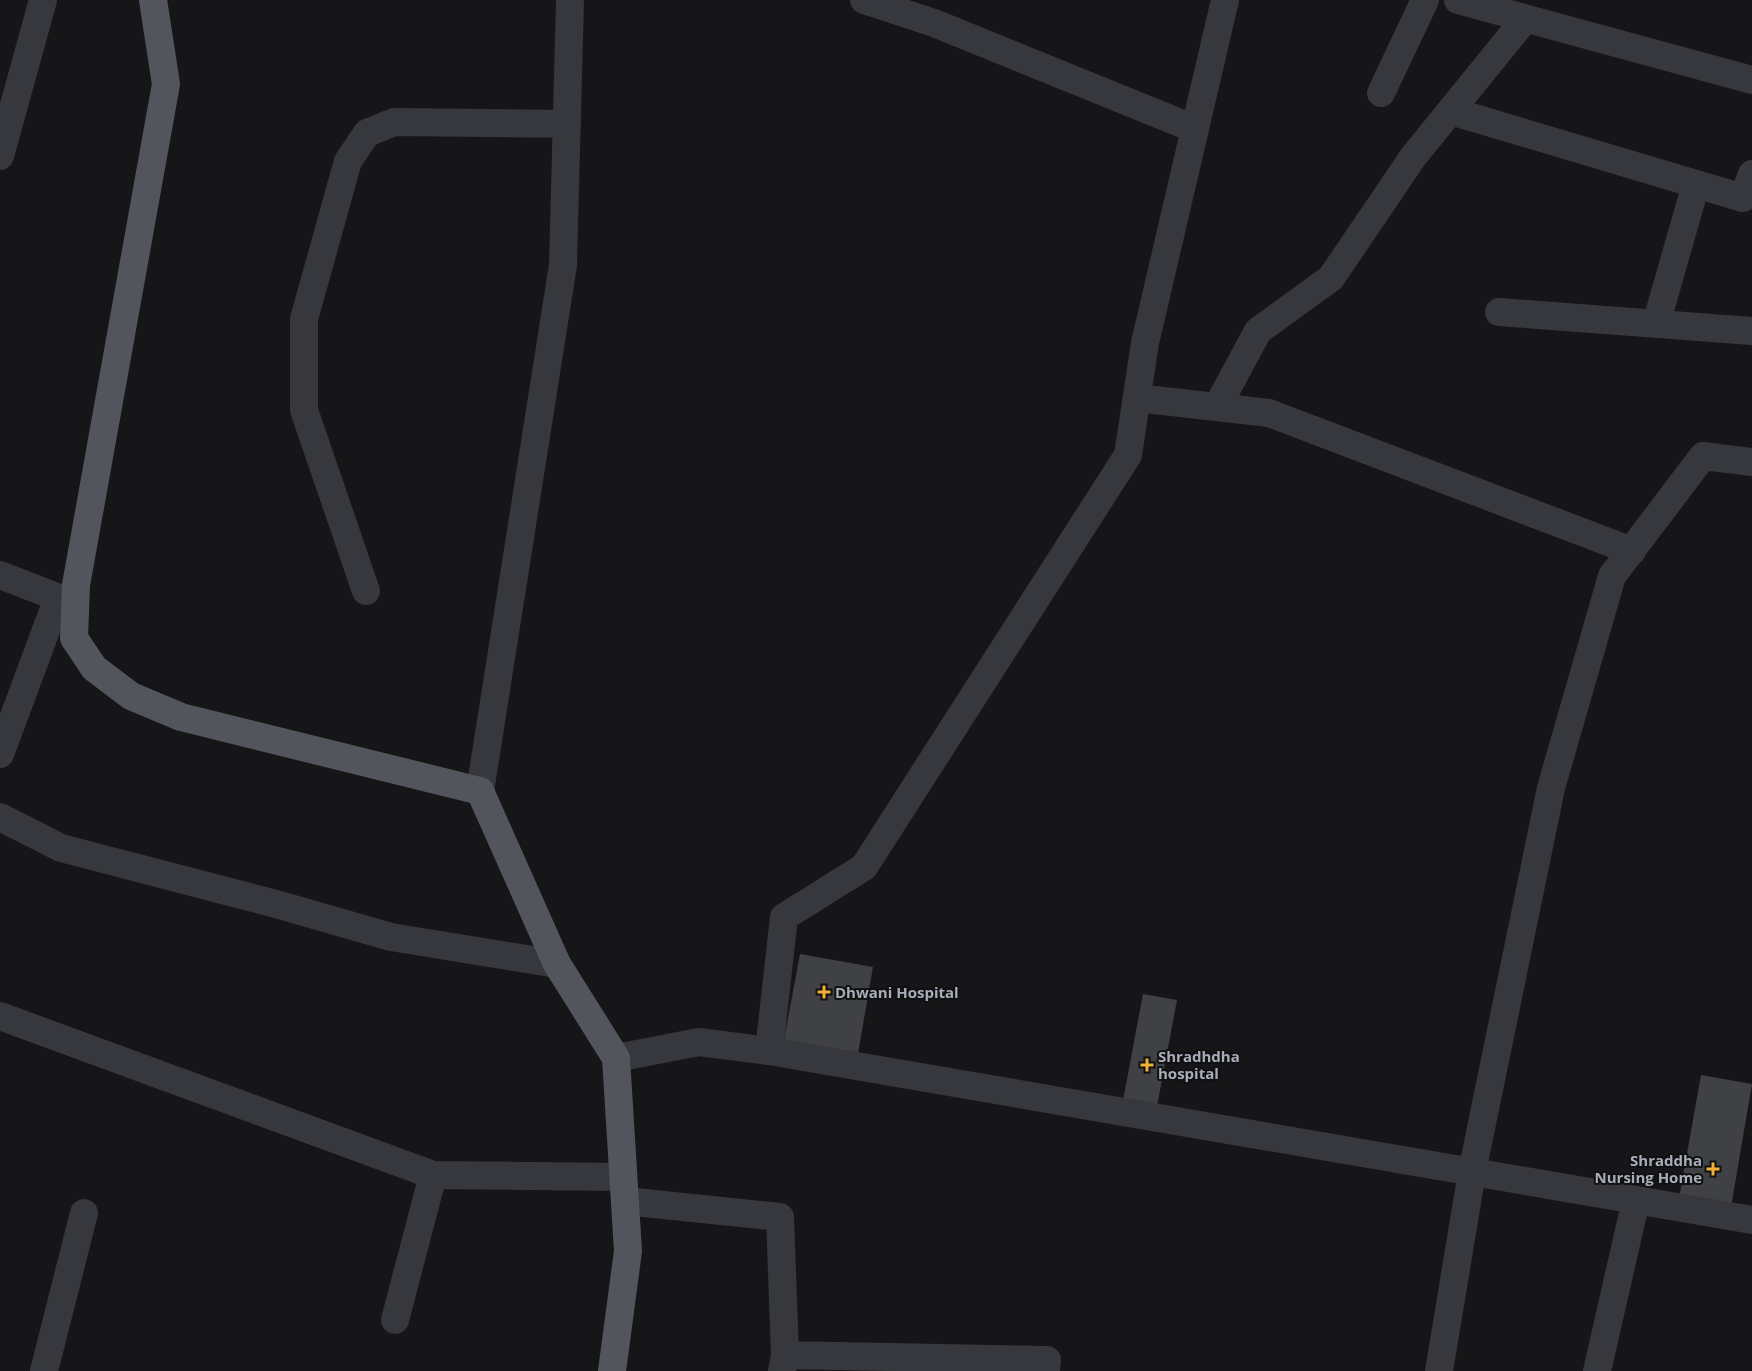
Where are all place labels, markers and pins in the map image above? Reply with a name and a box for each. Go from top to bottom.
place label: Dhwani Hospital [835,982,959,1002]
marker: Dhwani Hospital [817,985,831,999]
place label: Shradhdha hospital [1158,1046,1240,1083]
marker: Shradhdha hospital [1140,1058,1154,1072]
place label: Shraddha Nursing Home [1595,1150,1702,1187]
marker: Shraddha Nursing Home [1706,1162,1720,1176]

